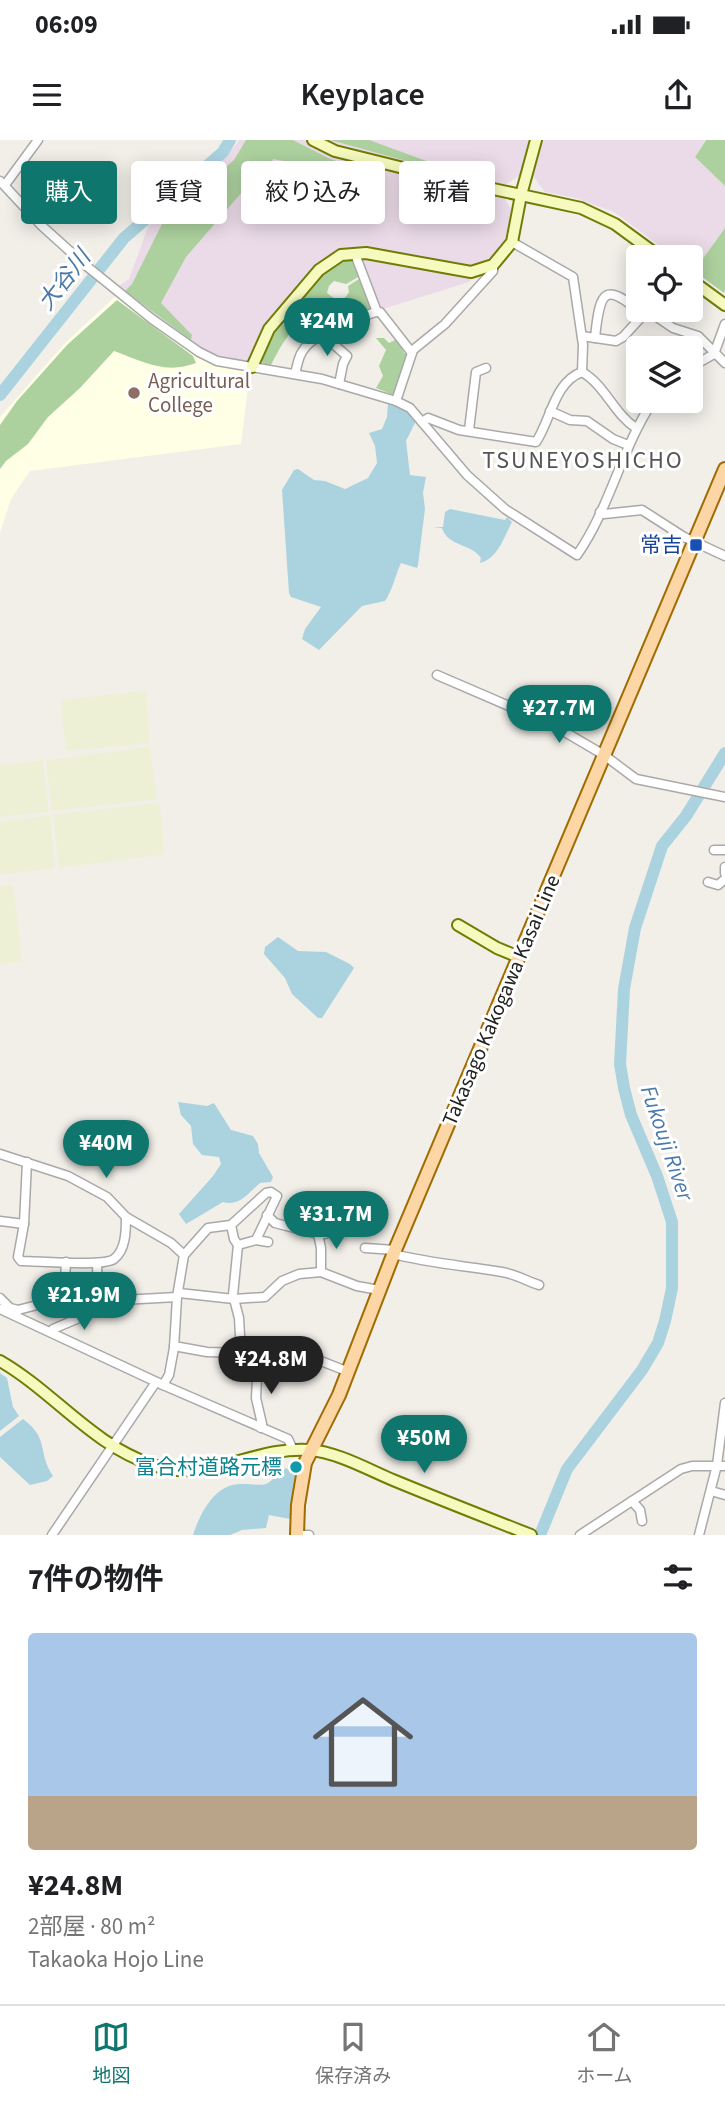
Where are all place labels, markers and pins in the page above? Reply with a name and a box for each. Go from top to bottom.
pin: ¥24M [286,298,368,358]
place label: Agricultural College [148,366,250,420]
marker: Agricultural College [126,385,142,401]
place label: 常吉 [640,530,682,560]
marker: 常吉 [688,537,704,553]
pin: ¥27.7M [502,686,616,745]
pin: ¥40M [65,1121,147,1180]
pin: ¥31.7M [279,1192,393,1251]
pin: ¥21.9M [27,1272,141,1332]
pin: ¥24.8M [214,1336,328,1396]
pin: ¥50M [383,1416,465,1475]
place label: 富合村道路元標 [135,1452,282,1482]
marker: 富合村道路元標 [288,1459,304,1475]

